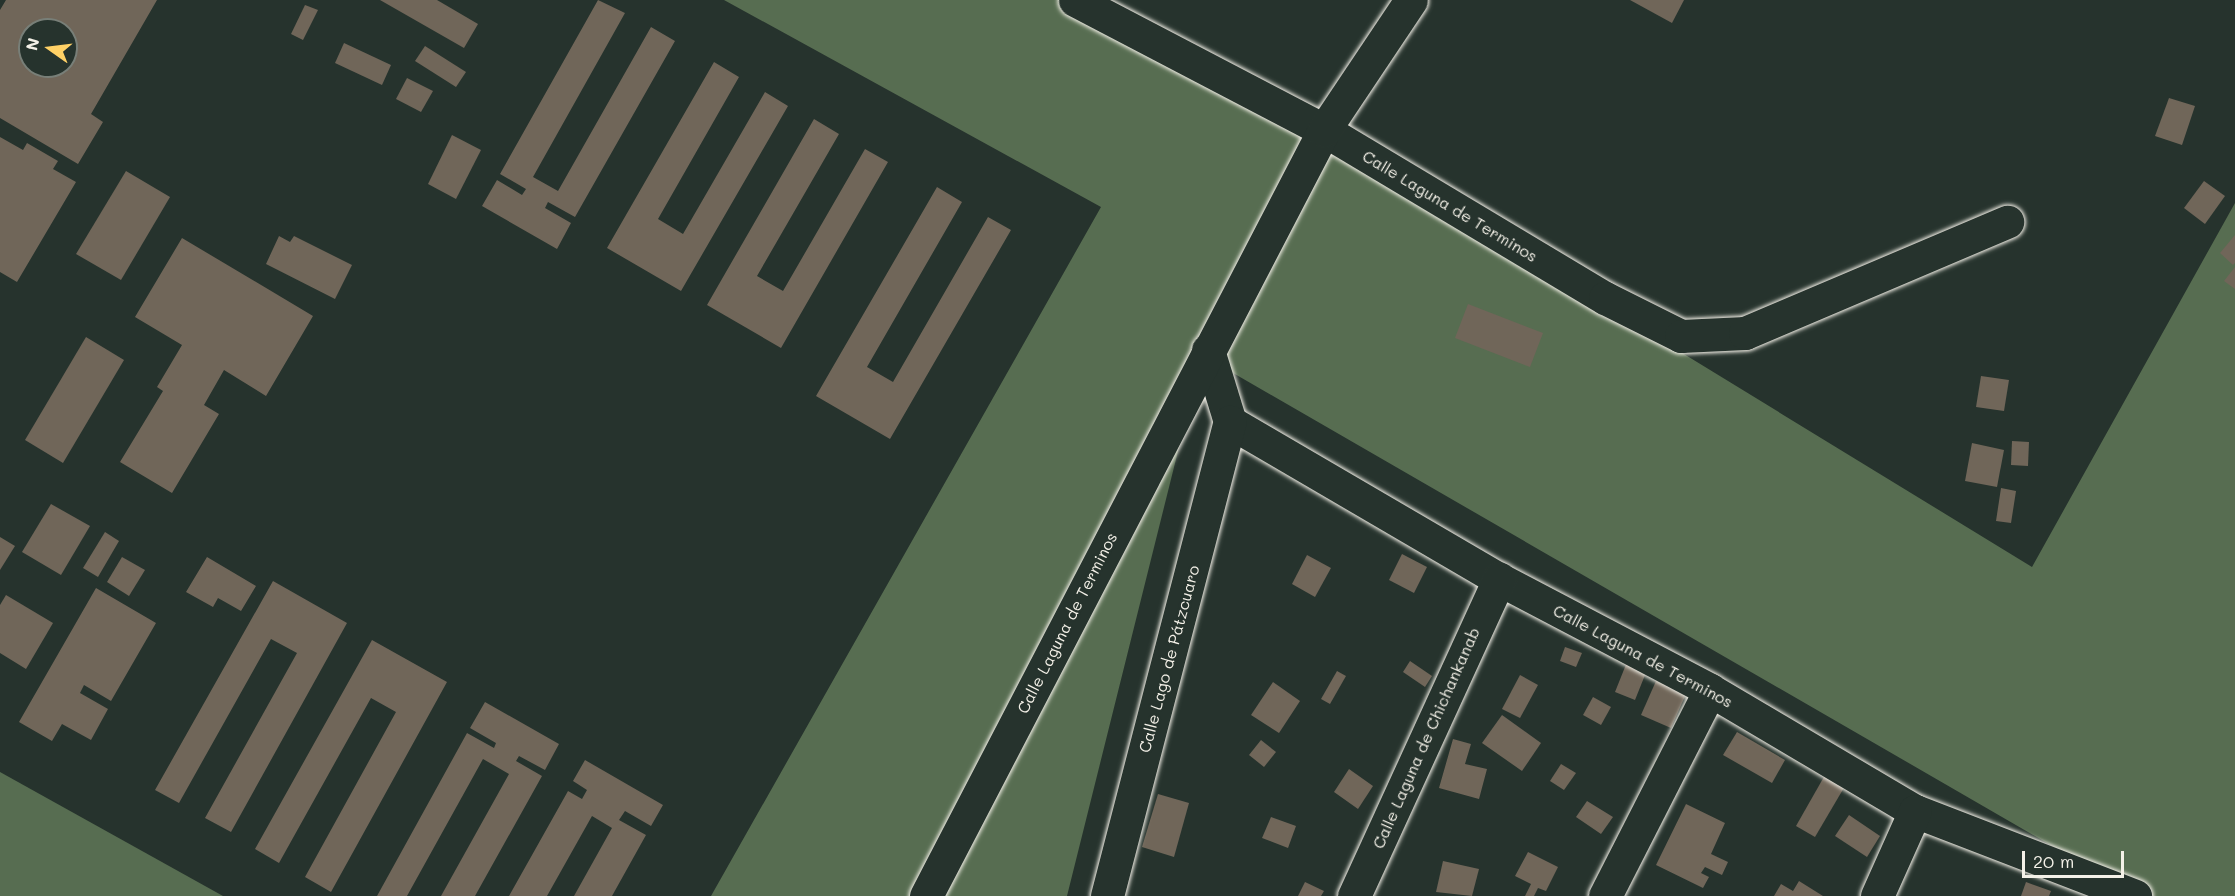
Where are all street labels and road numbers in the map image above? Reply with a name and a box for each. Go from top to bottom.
street label: Calle Laguna de Terminos [1359,146,1541,266]
street label: Calle Laguna de Terminos [1013,529,1121,717]
street label: Calle Lago de Pátzcuaro [1135,563,1203,755]
street label: Calle Laguna de Terminos [1550,600,1736,712]
street label: Calle Laguna de Chichankanab [1368,624,1484,852]

